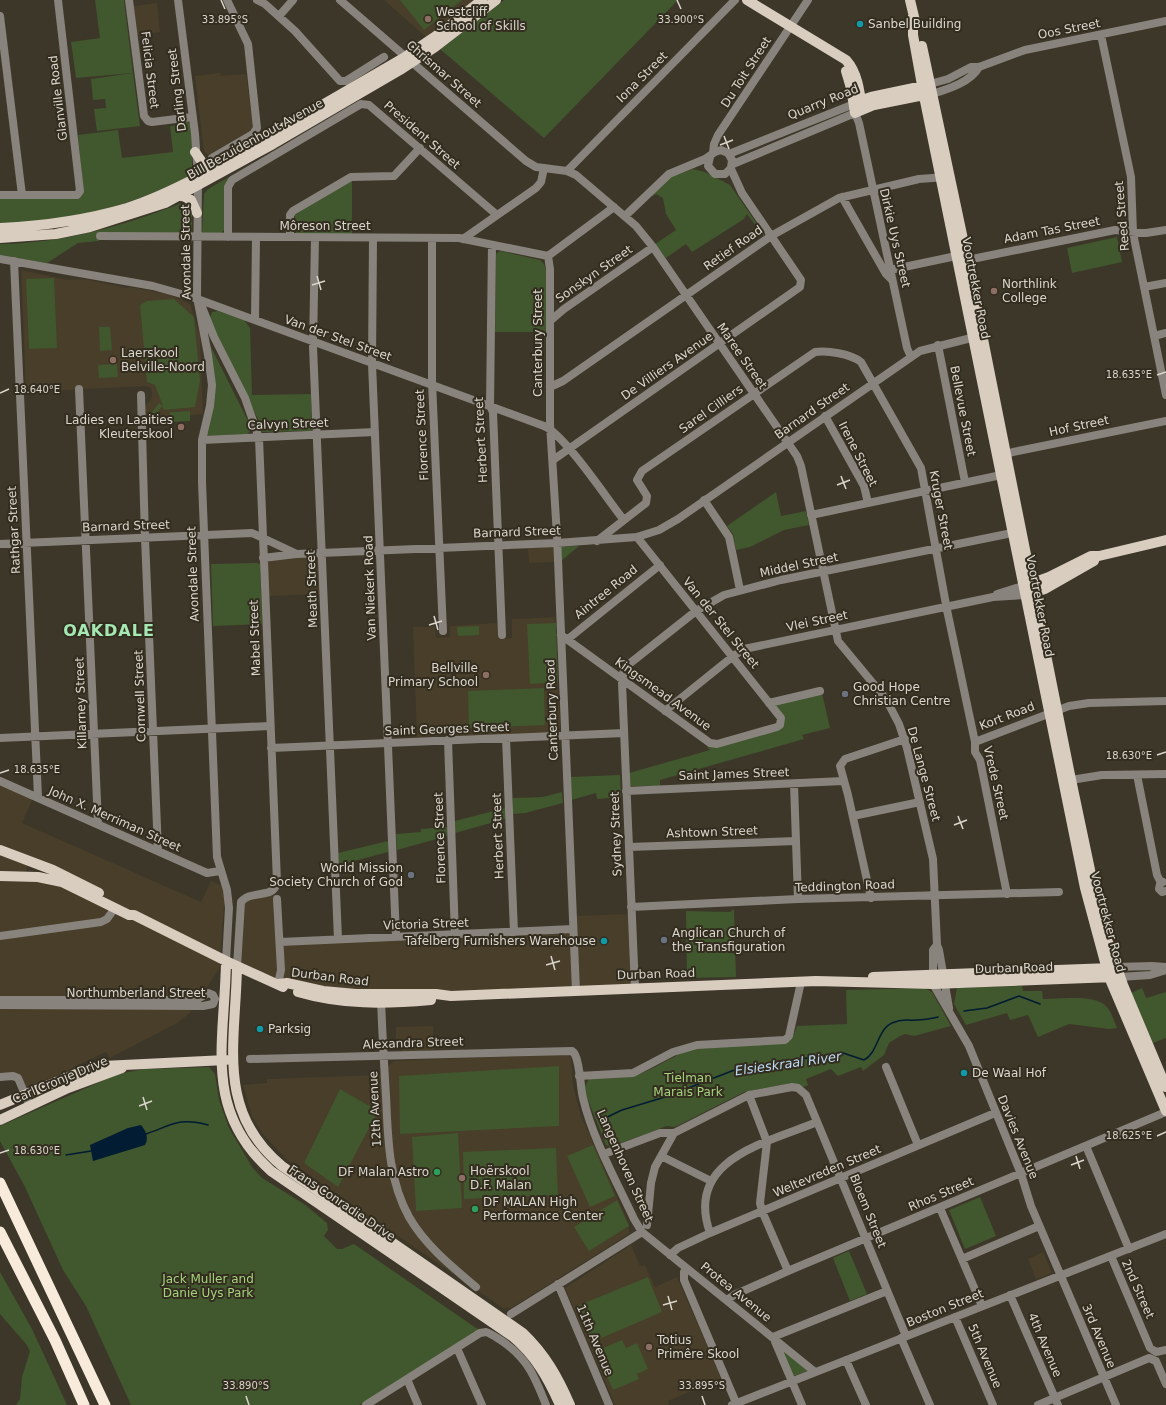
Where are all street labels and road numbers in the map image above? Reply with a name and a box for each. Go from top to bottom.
street label: Oos Street [1037,16,1102,42]
street label: Felicia Street [138,31,162,110]
street label: Du Toit Street [718,34,774,110]
street label: Chrismar Street [404,38,485,111]
street label: Darling Street [165,47,189,132]
street label: Iona Street [614,48,671,105]
street label: Glanville Road [46,54,70,142]
street label: Quarry Road [786,81,860,123]
street label: Bill Bezuidenhout Avenue [185,96,325,182]
street label: President Street [381,98,463,172]
street label: Reed Street [1112,180,1132,252]
street label: Dirkie Uys Street [877,187,913,289]
street label: Avondale Street [178,204,194,300]
street label: Adam Tas Street [1003,214,1102,246]
street label: Môreson Street [279,219,371,233]
street label: Retief Road [701,223,765,273]
street label: Voortrekker Road [959,236,993,340]
street label: Sonskyn Street [553,242,635,306]
street label: Canterbury Street [531,289,545,397]
street label: Van der Stel Street [282,312,394,364]
street label: Maree Street [714,320,770,392]
street label: De Villiers Avenue [618,329,716,403]
street label: Bellevue Street [947,364,979,458]
street label: Barnard Street [772,380,852,442]
street label: Sarel Cilliers [676,382,746,436]
street label: Florence Street [413,389,431,481]
street label: Herbert Street [472,396,490,483]
street label: Hof Street [1048,413,1111,439]
street label: Calvyn Street [247,416,329,432]
street label: Irene Street [836,419,880,489]
street label: Kruger Street [926,469,956,551]
street label: Rathgar Street [5,485,23,574]
street label: Barnard Street [82,517,170,535]
street label: Barnard Street [473,523,561,541]
street label: Avondale Street [184,526,202,622]
street label: Van Niekerk Road [361,535,379,641]
street label: Meath Street [304,550,320,628]
street label: Middel Street [758,550,840,580]
street label: Voortrekker Road [1023,554,1057,658]
street label: Aintree Road [572,562,640,622]
street label: Van der Stel Street [680,575,762,672]
street label: Mabel Street [247,599,263,676]
street label: Vlei Street [785,608,849,634]
street label: Cornwell Street [131,649,149,742]
street label: Kingsmead Avenue [612,655,714,733]
street label: Killarney Street [72,656,90,749]
street label: Canterbury Road [543,659,561,761]
street label: Kort Road [977,699,1037,733]
street label: Saint Georges Street [384,720,510,738]
street label: De Lange Street [905,725,943,823]
street label: Vrede Street [981,745,1011,822]
street label: Saint James Street [678,765,790,783]
street label: John X. Merriman Street [46,783,184,855]
street label: Sydney Street [608,791,624,877]
street label: Florence Street [431,792,449,884]
street label: Herbert Street [489,792,507,879]
street label: Ashtown Street [666,823,758,841]
street label: Voortrekker Road [1088,870,1128,974]
street label: Teddington Road [794,877,895,895]
street label: Victoria Street [383,915,469,932]
street label: Durban Road [975,960,1053,976]
street label: Durban Road [290,965,370,989]
street label: Durban Road [617,966,695,982]
street label: Northumberland Street [67,986,206,1000]
street label: Alexandra Street [362,1034,464,1052]
street label: Carl Cronje Drive [10,1054,110,1106]
street label: 12th Avenue [366,1071,384,1147]
street label: Davies Avenue [995,1093,1041,1181]
street label: Langenhoven Street [594,1108,656,1225]
street label: Weltevreden Street [771,1142,883,1200]
street label: Frans Conradie Drive [286,1162,398,1244]
street label: Bloem Street [847,1172,889,1250]
street label: Rhos Street [906,1174,976,1214]
street label: 2nd Street [1119,1257,1157,1321]
street label: Protea Avenue [698,1259,774,1325]
street label: Boston Street [904,1286,986,1330]
street label: 11th Avenue [574,1302,616,1378]
street label: 3rd Avenue [1079,1302,1119,1370]
street label: 4th Avenue [1025,1311,1065,1379]
street label: 5th Avenue [965,1322,1005,1390]

